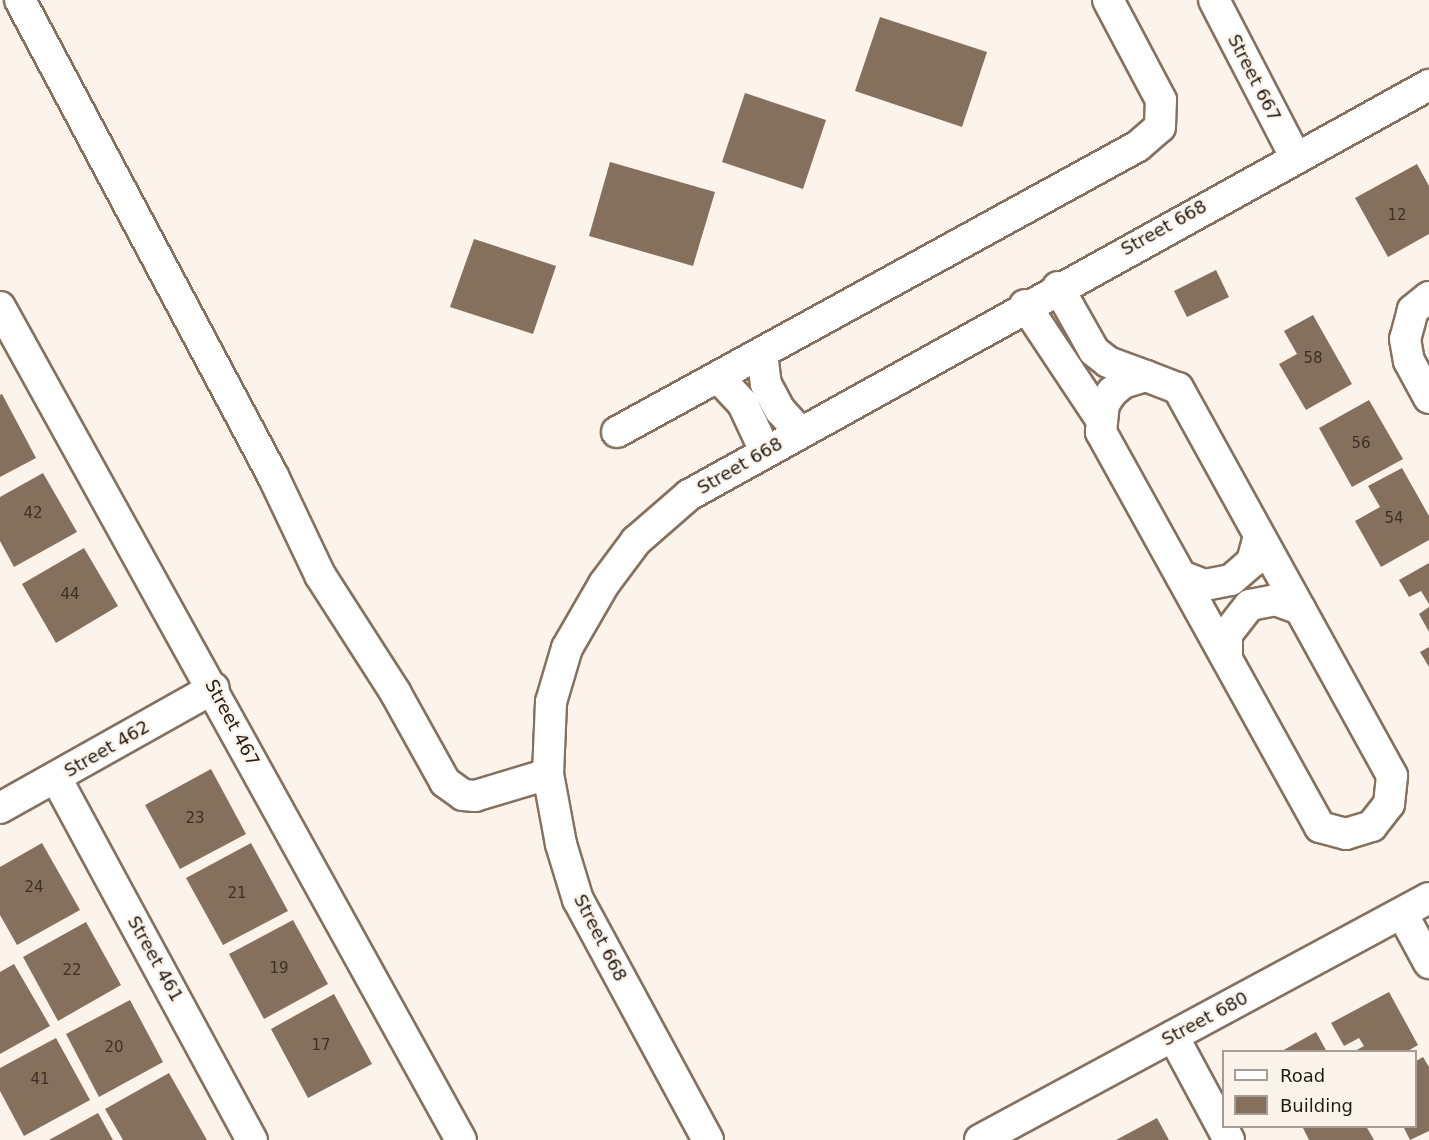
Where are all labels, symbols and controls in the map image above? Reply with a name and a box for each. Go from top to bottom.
street label: Street 667 [1223,31,1285,125]
street label: Street 668 [1117,196,1211,260]
house number: 12 [1387,207,1407,225]
house number: 58 [1303,350,1323,368]
street label: Street 668 [694,433,786,499]
house number: 56 [1351,435,1371,453]
house number: 42 [23,505,43,523]
house number: 54 [1384,510,1404,528]
house number: 44 [60,586,80,604]
street label: Street 467 [200,676,264,770]
street label: Street 462 [61,716,153,782]
house number: 23 [185,810,205,828]
house number: 24 [24,879,44,897]
house number: 21 [227,885,247,903]
street label: Street 668 [569,891,631,985]
street label: Street 461 [123,912,187,1006]
house number: 19 [269,960,289,978]
house number: 22 [62,962,82,980]
street label: Street 680 [1158,987,1252,1051]
house number: 17 [311,1037,331,1055]
house number: 20 [104,1039,124,1057]
legend [1222,1050,1417,1128]
text: Road [1280,1065,1325,1086]
house number: 41 [30,1071,50,1089]
text: Building [1280,1095,1353,1116]

